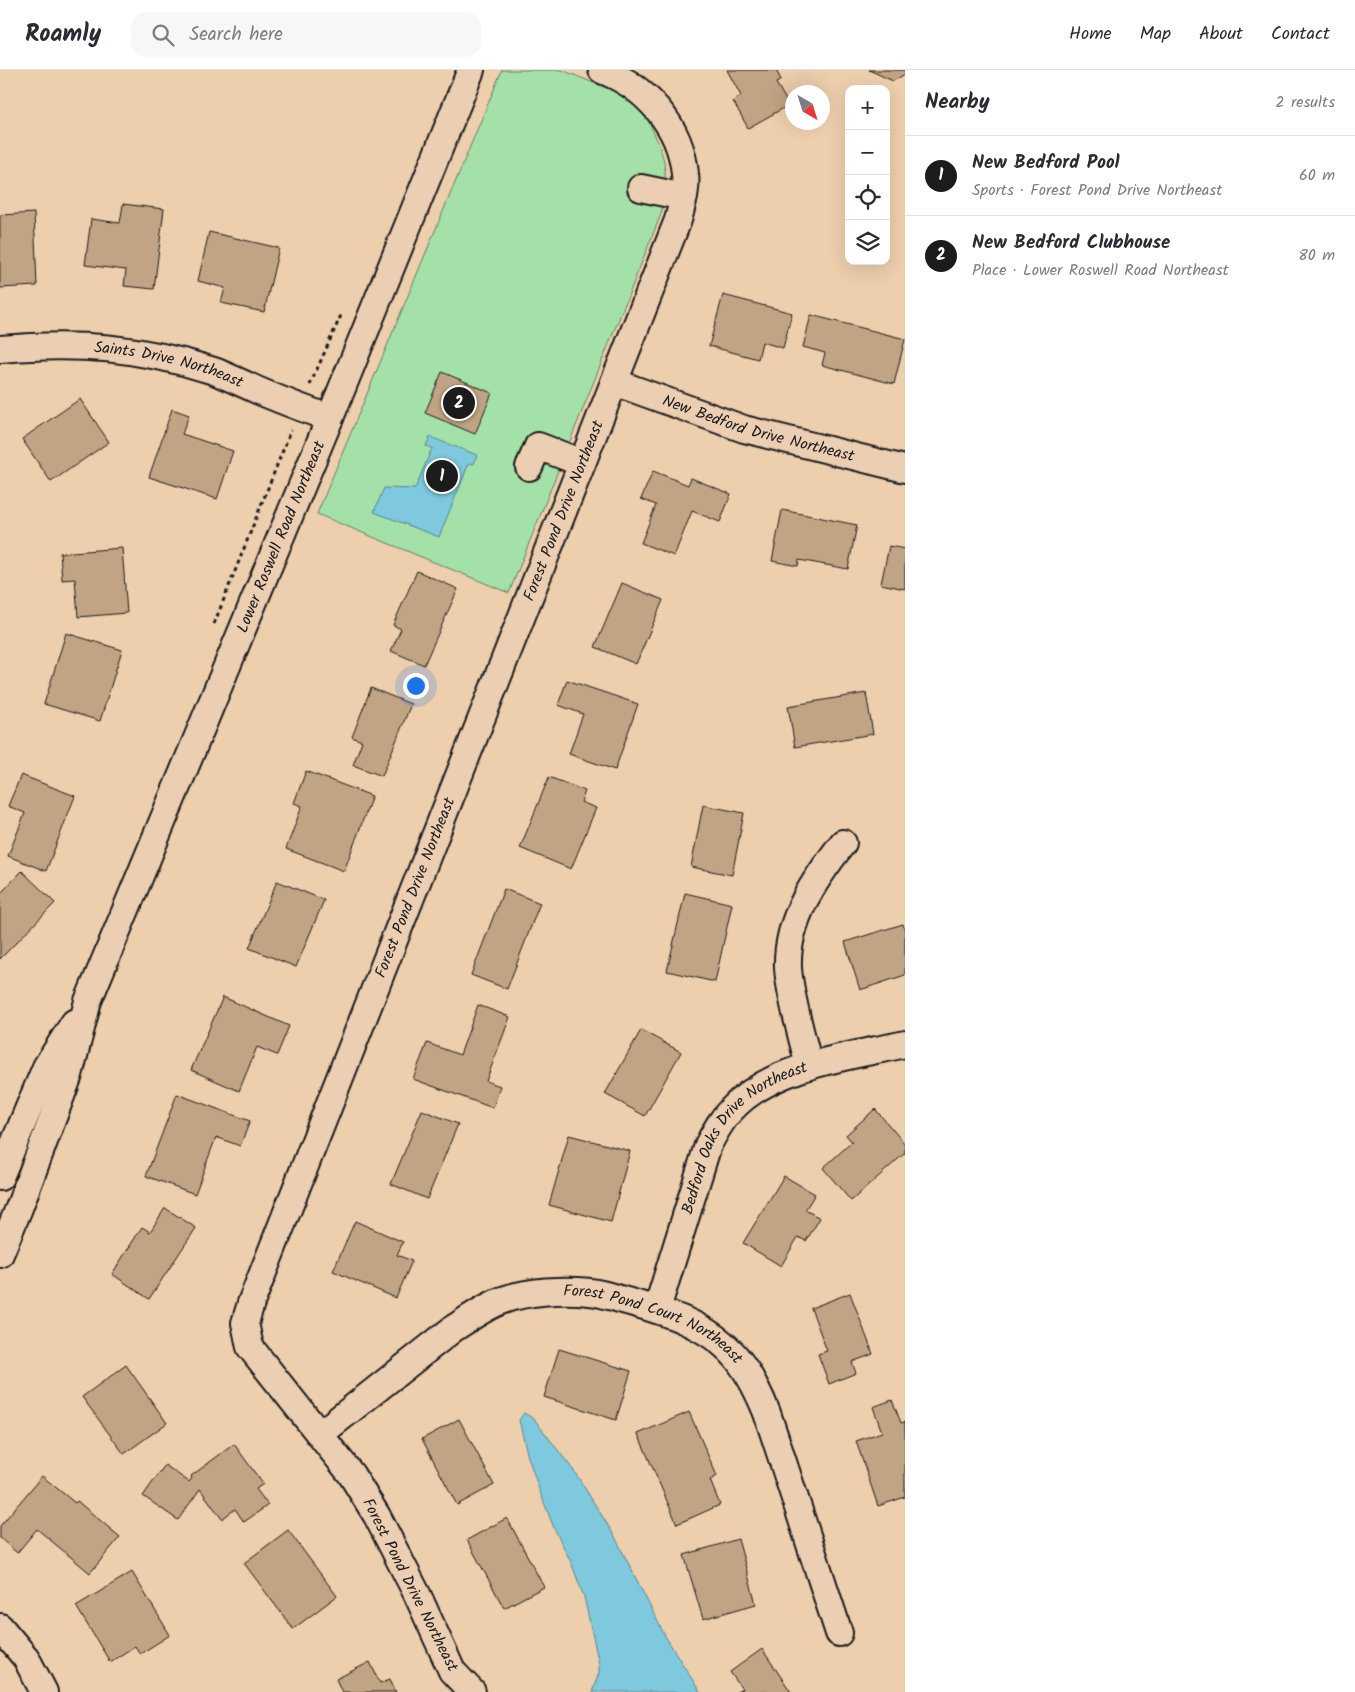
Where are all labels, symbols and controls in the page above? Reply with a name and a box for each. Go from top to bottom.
search box [131,12,481,57]
text: Roamly [25,15,101,54]
text: Search here [189,20,283,50]
text: Home [1069,20,1112,49]
text: Map [1140,20,1171,49]
text: About [1199,20,1243,49]
text: Contact [1271,20,1330,49]
icon: search [149,21,177,49]
north arrow [785,85,830,130]
map controls [845,85,890,265]
button: + [845,85,890,130]
text: Nearby [925,86,990,119]
text: 2 results [1275,90,1335,115]
button: − [845,130,890,175]
text: New Bedford Pool [972,148,1120,178]
text: 1 [939,163,943,188]
text: 60 m [1299,163,1335,188]
button: locate [845,175,890,220]
text: Sports · Forest Pond Drive Northeast [972,178,1222,203]
button: layers [845,220,890,265]
text: New Bedford Clubhouse [972,228,1170,258]
text: 2 [936,243,946,268]
text: 80 m [1298,243,1335,268]
text: Place · Lower Roswell Road Northeast [972,258,1229,283]
street label: Saints Drive Northeast [93,335,248,395]
pin: 2 [443,384,475,422]
street label: New Bedford Drive Northeast [659,388,858,469]
street label: Forest Pond Drive Northeast [517,416,611,605]
street label: Lower Roswell Road Northeast [230,436,332,637]
pin: 1 [426,457,458,495]
your location [403,673,429,699]
street label: Forest Pond Drive Northeast [368,793,462,981]
street label: Bedford Oaks Drive Northeast [675,1054,811,1217]
street label: Forest Pond Court Northeast [563,1278,750,1370]
street label: Forest Pond Drive Northeast [355,1494,465,1677]

